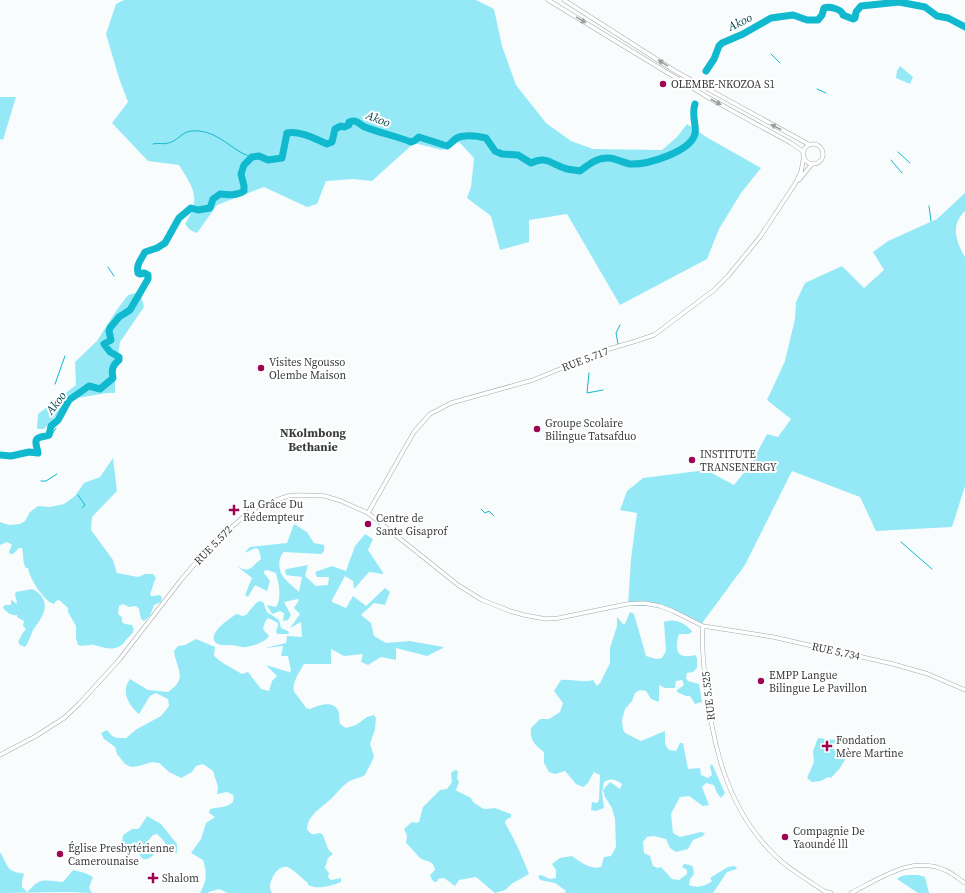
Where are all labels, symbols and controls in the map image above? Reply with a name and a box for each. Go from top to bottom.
water label: Akoo [724,9,755,35]
one-way arrow [575,17,587,24]
one-way arrow [657,59,669,66]
place label: OLEMBE-NKOZOA S1 [671,77,775,92]
marker: OLEMBE-NKOZOA S1 [658,79,668,89]
one-way arrow [711,99,722,106]
water label: Akoo [363,107,393,131]
one-way arrow [770,123,782,130]
street label: RUE 5.717 [560,343,611,375]
place label: Visites Ngousso Olembe Maison [269,355,346,383]
marker: Visites Ngousso Olembe Maison [256,363,266,373]
water label: Akoo [41,388,70,419]
place label: Groupe Scolaire Bilingue Tatsafduo [545,416,636,444]
marker: Groupe Scolaire Bilingue Tatsafduo [532,424,542,434]
district label: NKolmbong Bethanie [280,425,347,455]
place label: INSTITUTE TRANSENERGY [700,447,777,475]
marker: INSTITUTE TRANSENERGY [687,455,697,465]
place label: La Grâce Du Rédempteur [243,497,304,525]
marker: La Grâce Du Rédempteur [228,504,240,516]
place label: Centre de Sante Gisaprof [376,511,448,539]
marker: Centre de Sante Gisaprof [363,519,373,529]
street label: RUE 5.572 [191,522,236,568]
street label: RUE 5.734 [810,639,862,664]
place label: EMPP Langue Bilingue Le Pavillon [769,668,868,696]
street label: RUE 5.525 [698,670,719,721]
marker: EMPP Langue Bilingue Le Pavillon [756,676,766,686]
place label: Fondation Mère Martine [836,733,904,761]
marker: Fondation Mère Martine [821,740,833,752]
place label: Compagnie De Yaoundé lll [793,824,865,852]
marker: Compagnie De Yaoundé lll [780,832,790,842]
place label: Église Presbytérienne Camerounaise [68,841,175,869]
marker: Église Presbytérienne Camerounaise [55,849,65,859]
place label: Shalom [162,871,199,886]
marker: Shalom [147,872,159,884]

